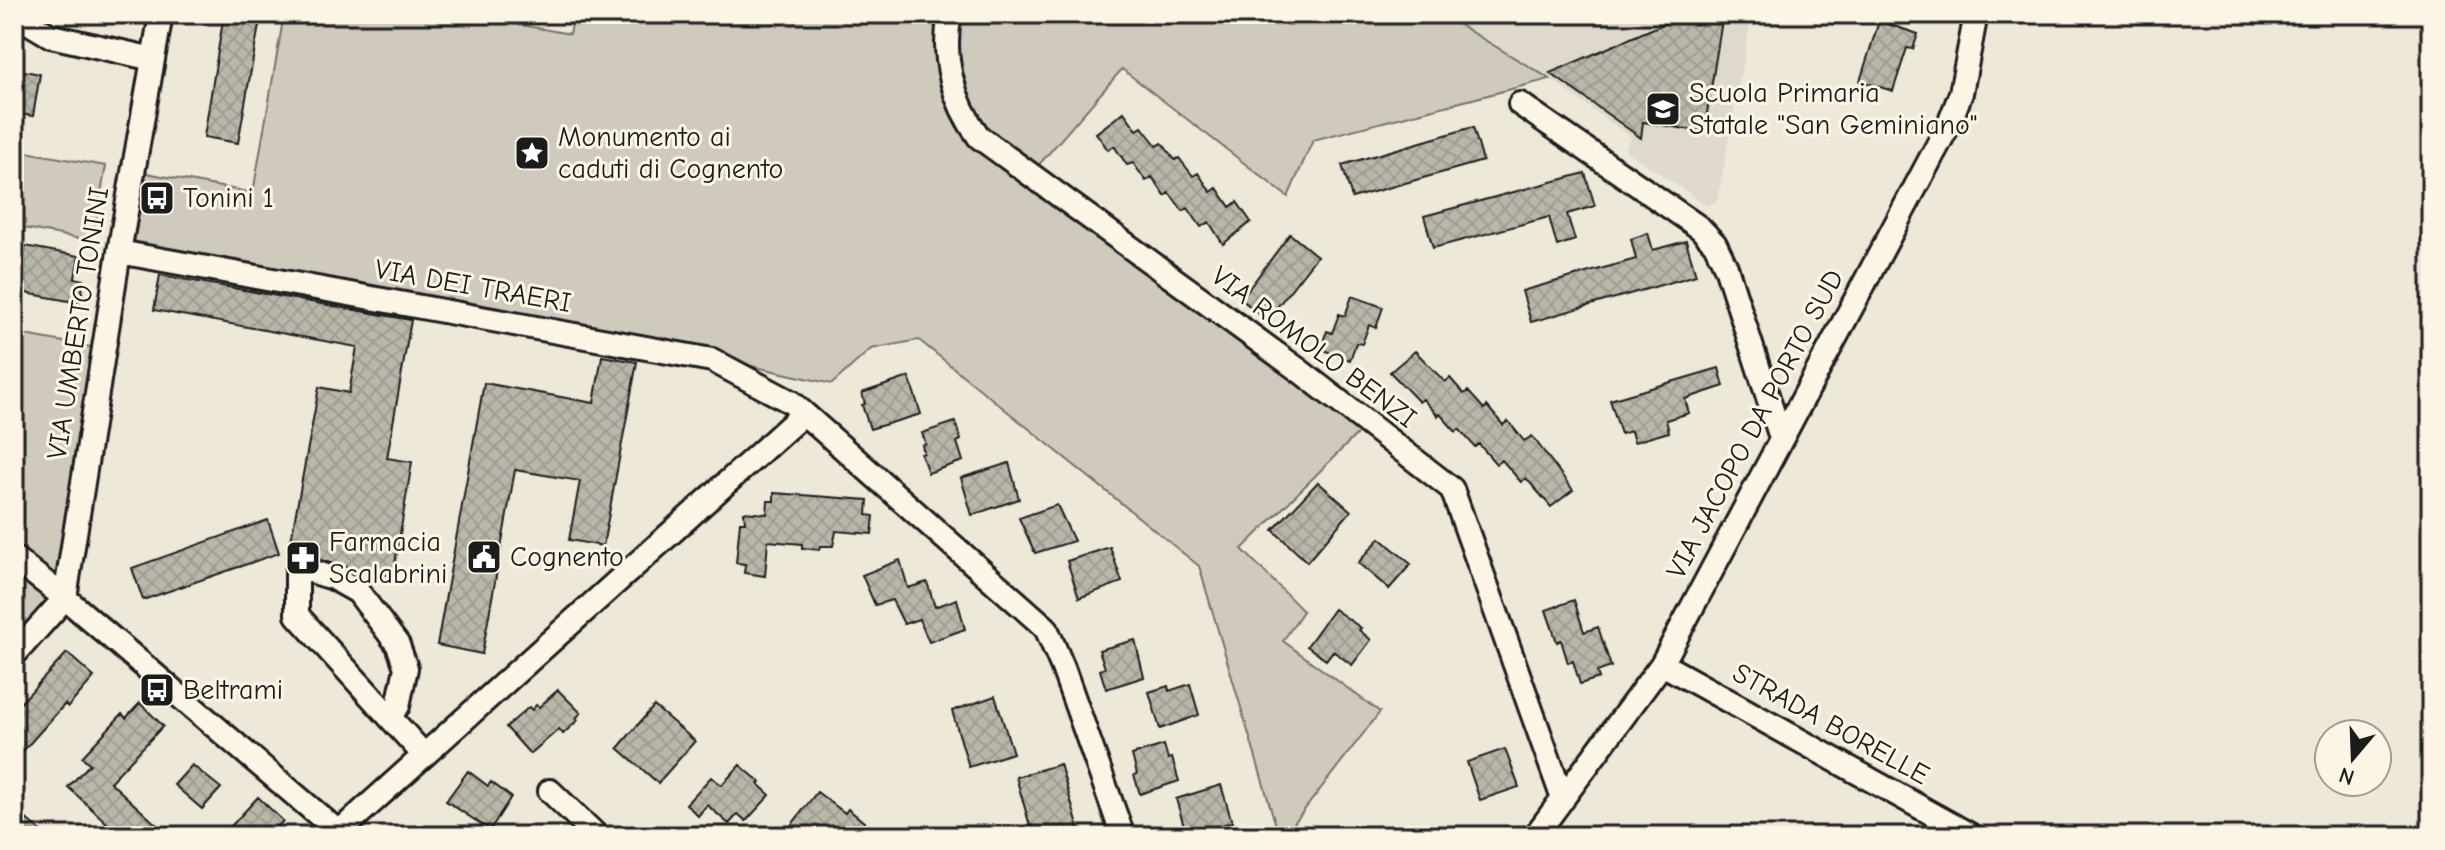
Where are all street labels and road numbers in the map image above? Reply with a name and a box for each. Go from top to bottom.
street label: VIA UMBERTO TONINI [41,184,115,462]
street label: VIA DEI TRAERI [372,253,574,319]
street label: VIA ROMOLO BENZI [1205,260,1423,434]
street label: VIA JACOPO DA PORTO SUD [1660,264,1850,584]
street label: STRADA BORELLE [1727,657,1935,791]

